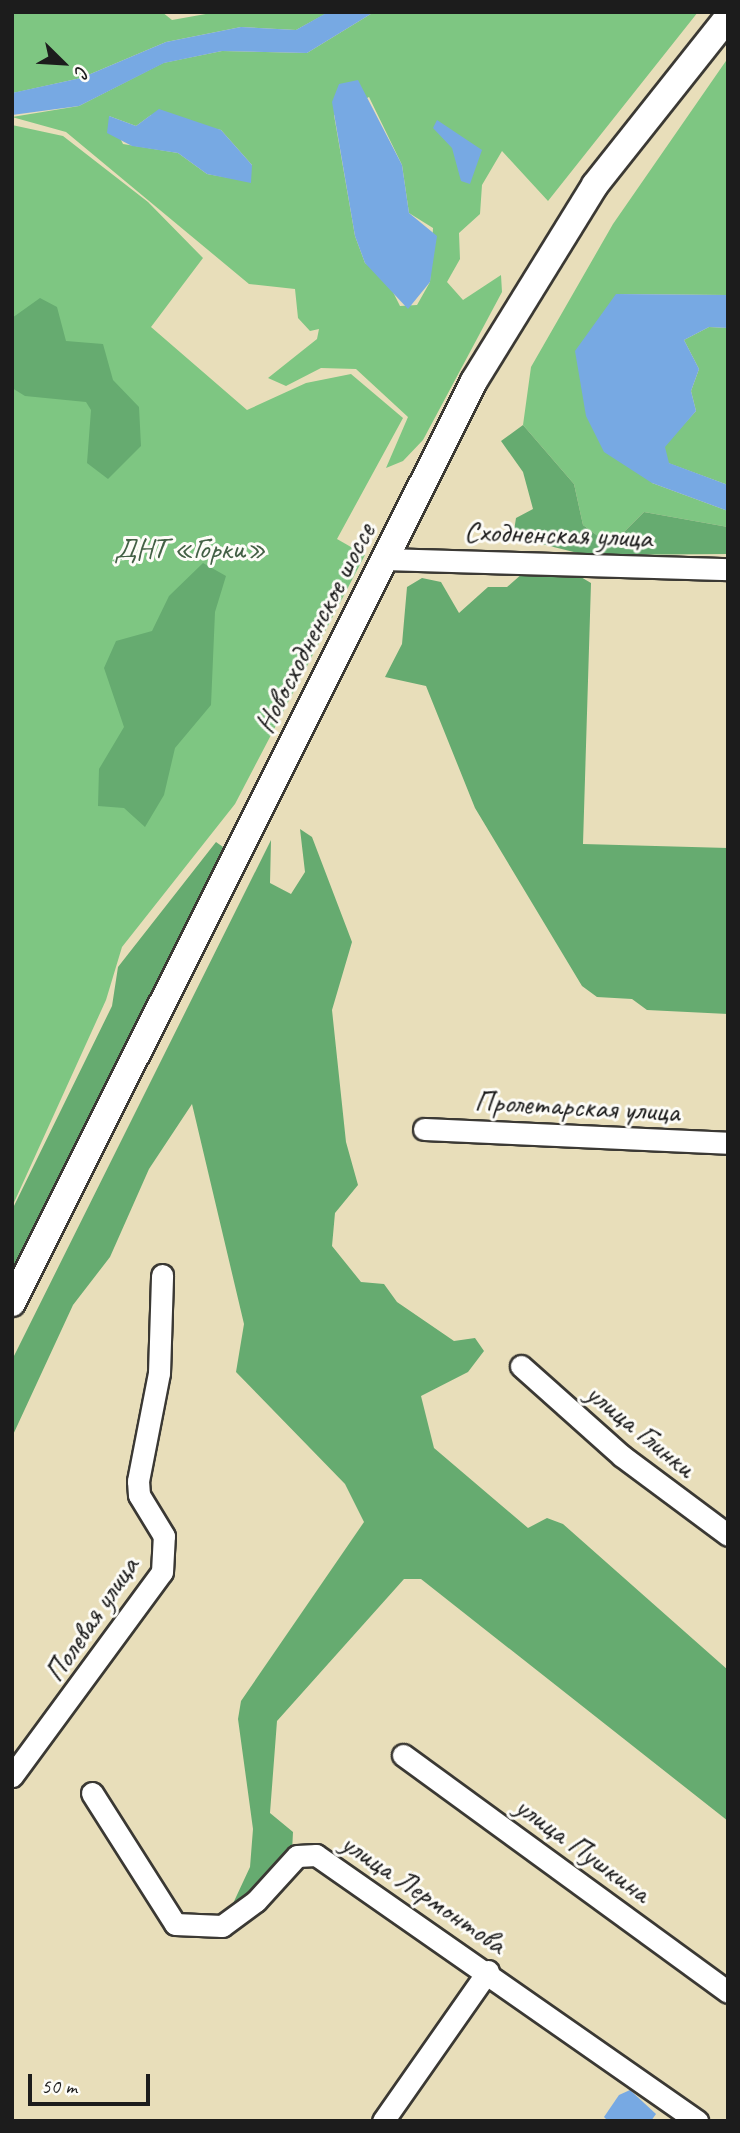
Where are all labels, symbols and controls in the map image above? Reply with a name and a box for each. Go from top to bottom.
north arrow [28,28,98,98]
text: С [69,62,95,81]
street label: Сходненская улица [463,513,653,555]
street label: Новосходненское шоссе [245,516,383,740]
park label: ДНТ «Горки» [114,530,266,566]
street label: Пролетарская улица [473,1083,681,1129]
street label: улица Глинки [579,1375,703,1485]
street label: Полевая улица [35,1549,147,1689]
street label: улица Пушкина [508,1787,658,1911]
street label: улица Лермонтова [335,1825,513,1961]
scale bar [32,2060,154,2104]
text: 50 m [41,2073,77,2099]

